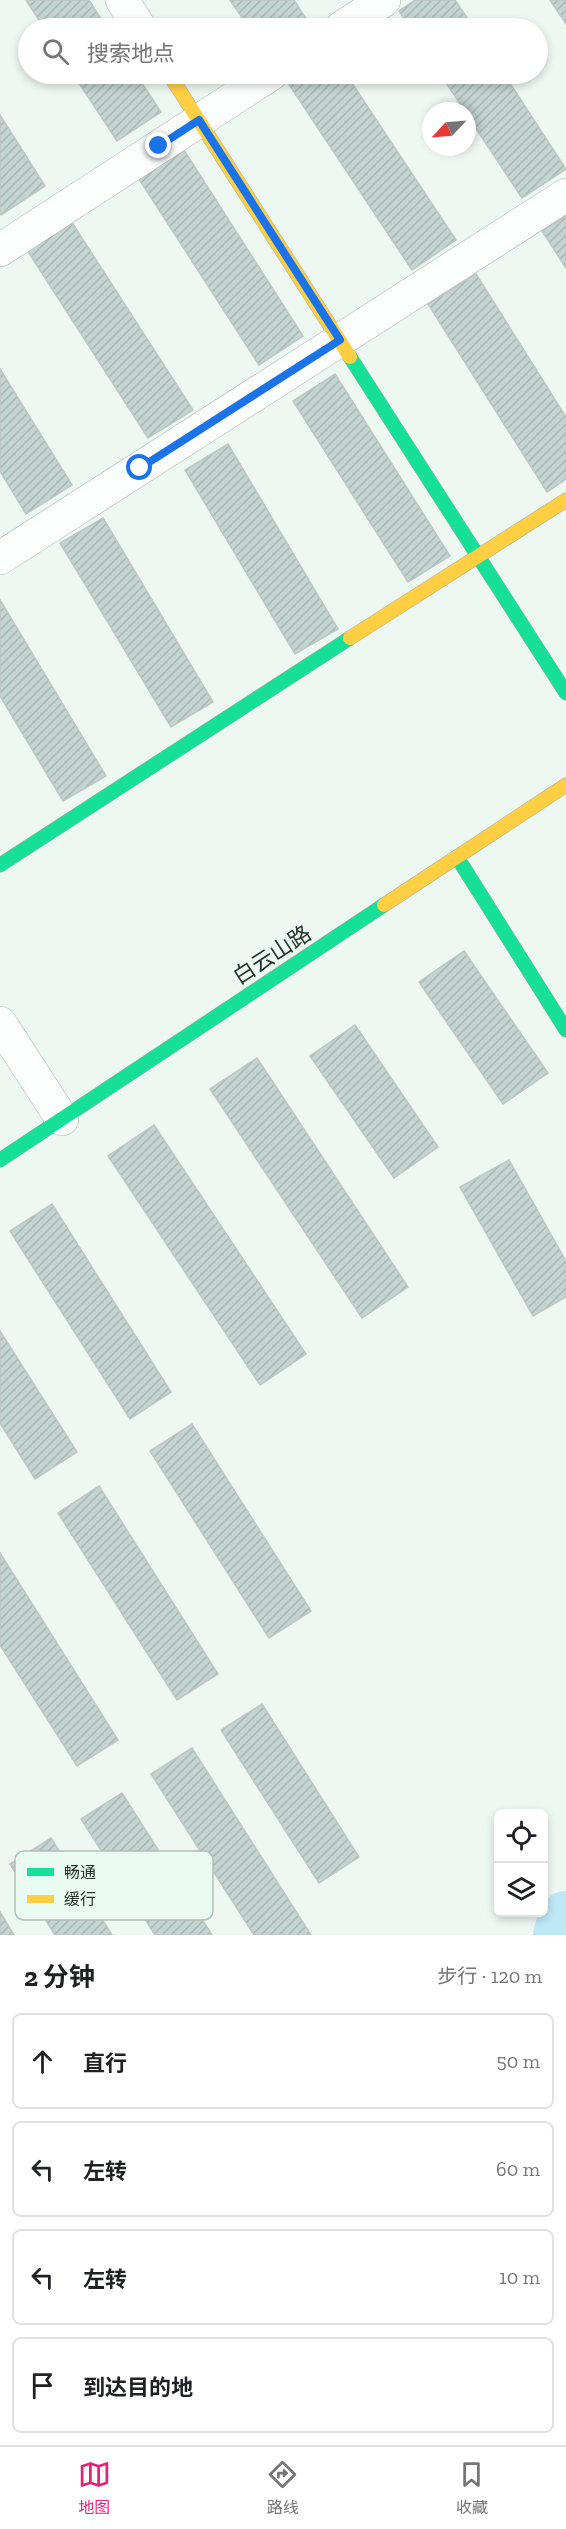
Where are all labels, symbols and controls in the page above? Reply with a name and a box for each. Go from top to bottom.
search box [18,18,548,84]
icon: search [39,35,72,68]
text: 搜索地点 [87,40,175,67]
north arrow [422,102,476,156]
route end [145,132,171,158]
route start [126,454,152,480]
street label: 白云山路 [228,920,316,990]
map controls [494,1809,548,1917]
button: locate [494,1809,548,1863]
legend [15,1851,213,1920]
text: 畅通 [64,1863,96,1882]
button: layers [494,1863,548,1917]
text: 缓行 [64,1890,96,1909]
text: 2 分钟 [24,1961,95,1993]
text: 步行 · 120 m [437,1964,542,1988]
icon: ahead [26,2045,59,2078]
text: 50 m [496,2049,540,2073]
text: 直行 [83,2050,127,2077]
icon: left [26,2153,59,2186]
text: 60 m [496,2157,540,2181]
text: 左转 [83,2158,127,2185]
icon: left [26,2261,59,2294]
text: 10 m [499,2265,540,2289]
text: 左转 [83,2266,127,2293]
icon: arrive [26,2369,59,2402]
text: 到达目的地 [83,2374,193,2401]
tab: 地图 [78,2458,111,2518]
tab: 路线 [266,2458,299,2518]
tab: 收藏 [455,2458,488,2518]

